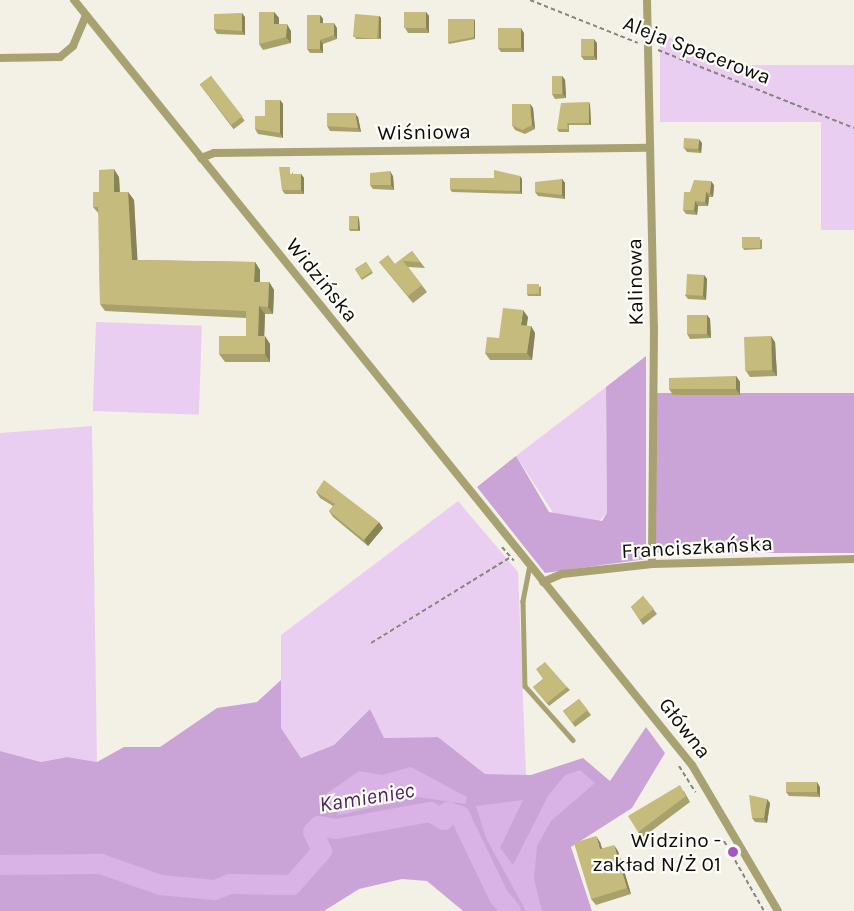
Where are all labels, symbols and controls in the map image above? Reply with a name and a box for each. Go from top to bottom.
street label: Aleja Spacerowa [620,10,774,90]
street label: Wiśniowa [377,119,471,145]
street label: Widzińska [280,233,364,327]
street label: Kalinowa [622,238,648,326]
street label: Franciszkańska [621,530,773,564]
street label: Główna [653,693,717,763]
water label: Kamieniec [318,777,416,819]
place label: Widzino - zakład N/Ż 01 [593,827,721,877]
marker: Widzino - zakład N/Ż 01 [726,845,740,859]

